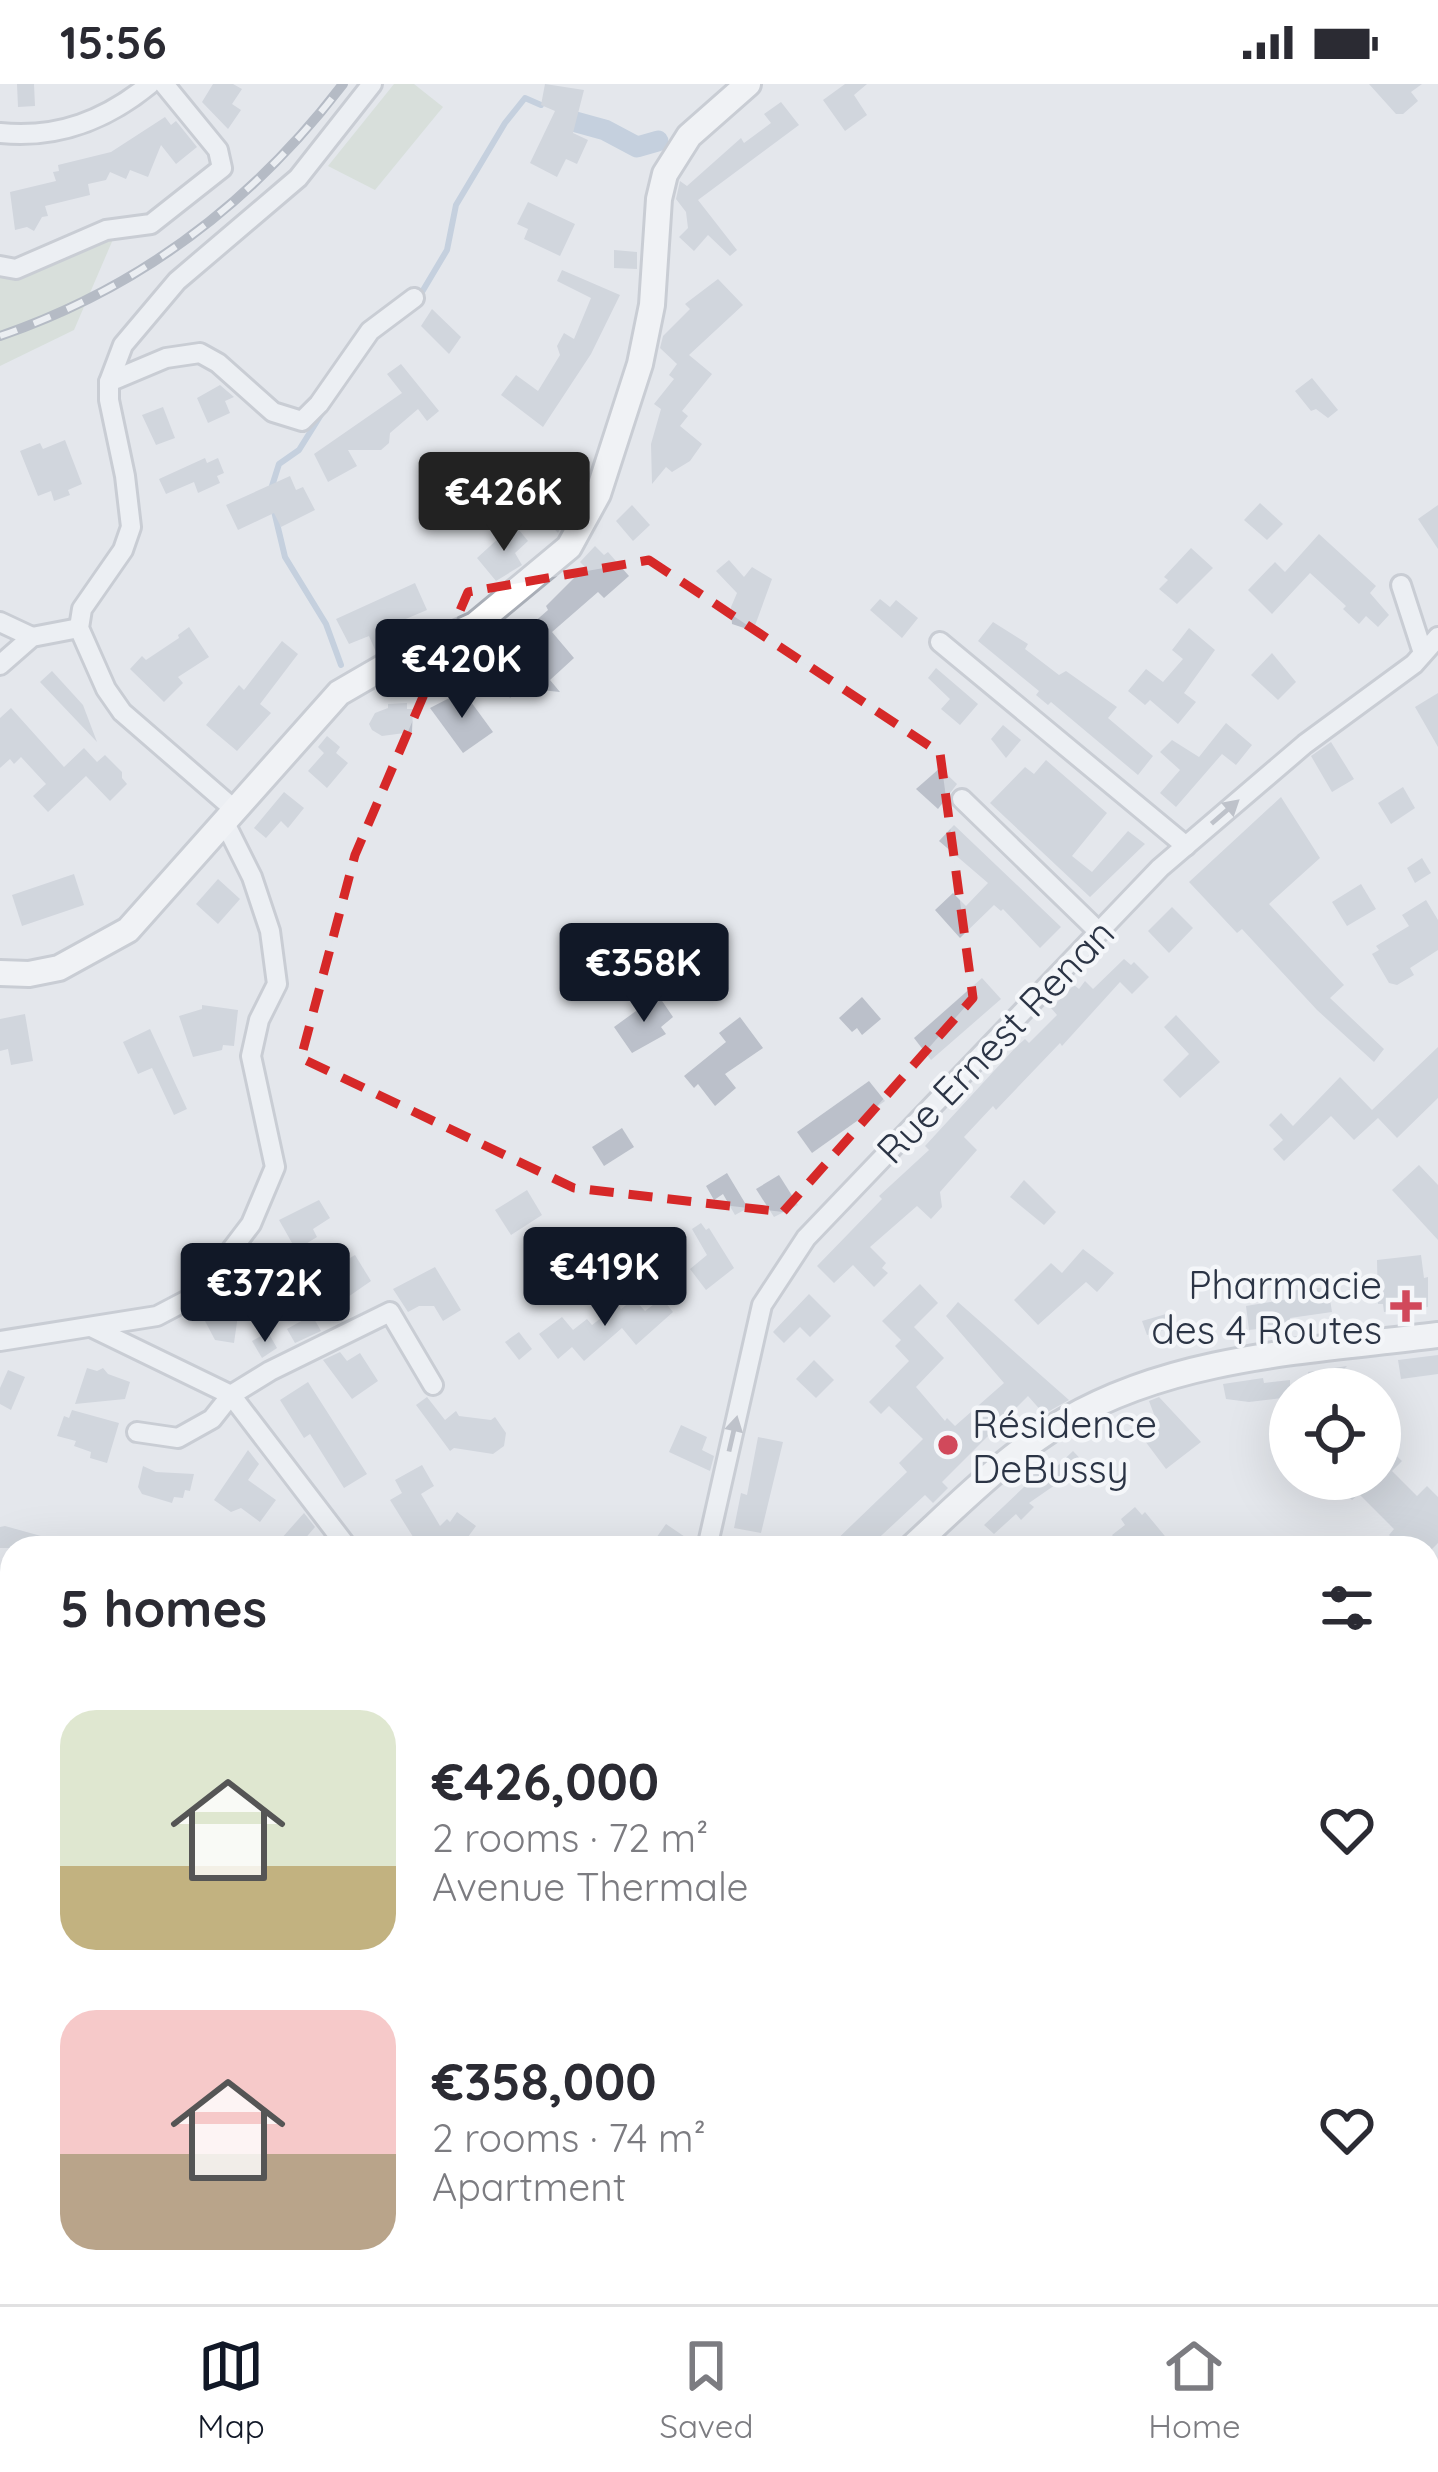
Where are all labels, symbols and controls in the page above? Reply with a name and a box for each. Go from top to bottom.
text: 15:56 [60,14,167,70]
pin: €426K [420,452,588,554]
text: €426K [446,466,562,515]
pin: €420K [378,619,546,721]
text: €420K [402,633,522,682]
one-way arrow [1210,800,1240,826]
street label: Rue Ernest Renan [866,908,1124,1174]
pin: €358K [560,923,728,1025]
text: €358K [587,937,701,986]
pin: €419K [521,1227,689,1329]
text: €419K [550,1241,660,1290]
pin: €372K [181,1243,349,1345]
text: €372K [208,1257,322,1306]
place label: Pharmacie des 4 Routes [1151,1260,1382,1354]
marker: Pharmacie des 4 Routes [1393,1293,1419,1319]
map controls [1269,1368,1401,1500]
button: locate [1269,1368,1401,1500]
place label: Résidence DeBussy [972,1399,1157,1493]
one-way arrow [724,1415,743,1452]
marker: Résidence DeBussy [935,1432,961,1458]
icon: filters [1314,1575,1380,1641]
text: 5 homes [60,1576,267,1640]
text: €426,000 [432,1749,659,1813]
icon: home [156,1758,300,1902]
icon: heart [1314,1797,1380,1863]
text: 2 rooms · 72 m² [432,1813,708,1862]
text: Avenue Thermale [432,1862,749,1911]
text: €358,000 [432,2049,657,2113]
icon: home [156,2058,300,2202]
icon: heart [1314,2097,1380,2163]
text: 2 rooms · 74 m² [432,2113,706,2162]
text: Apartment [432,2162,626,2211]
tab: Map [197,2333,265,2446]
tab: Saved [659,2333,753,2446]
tab: Home [1148,2333,1241,2446]

